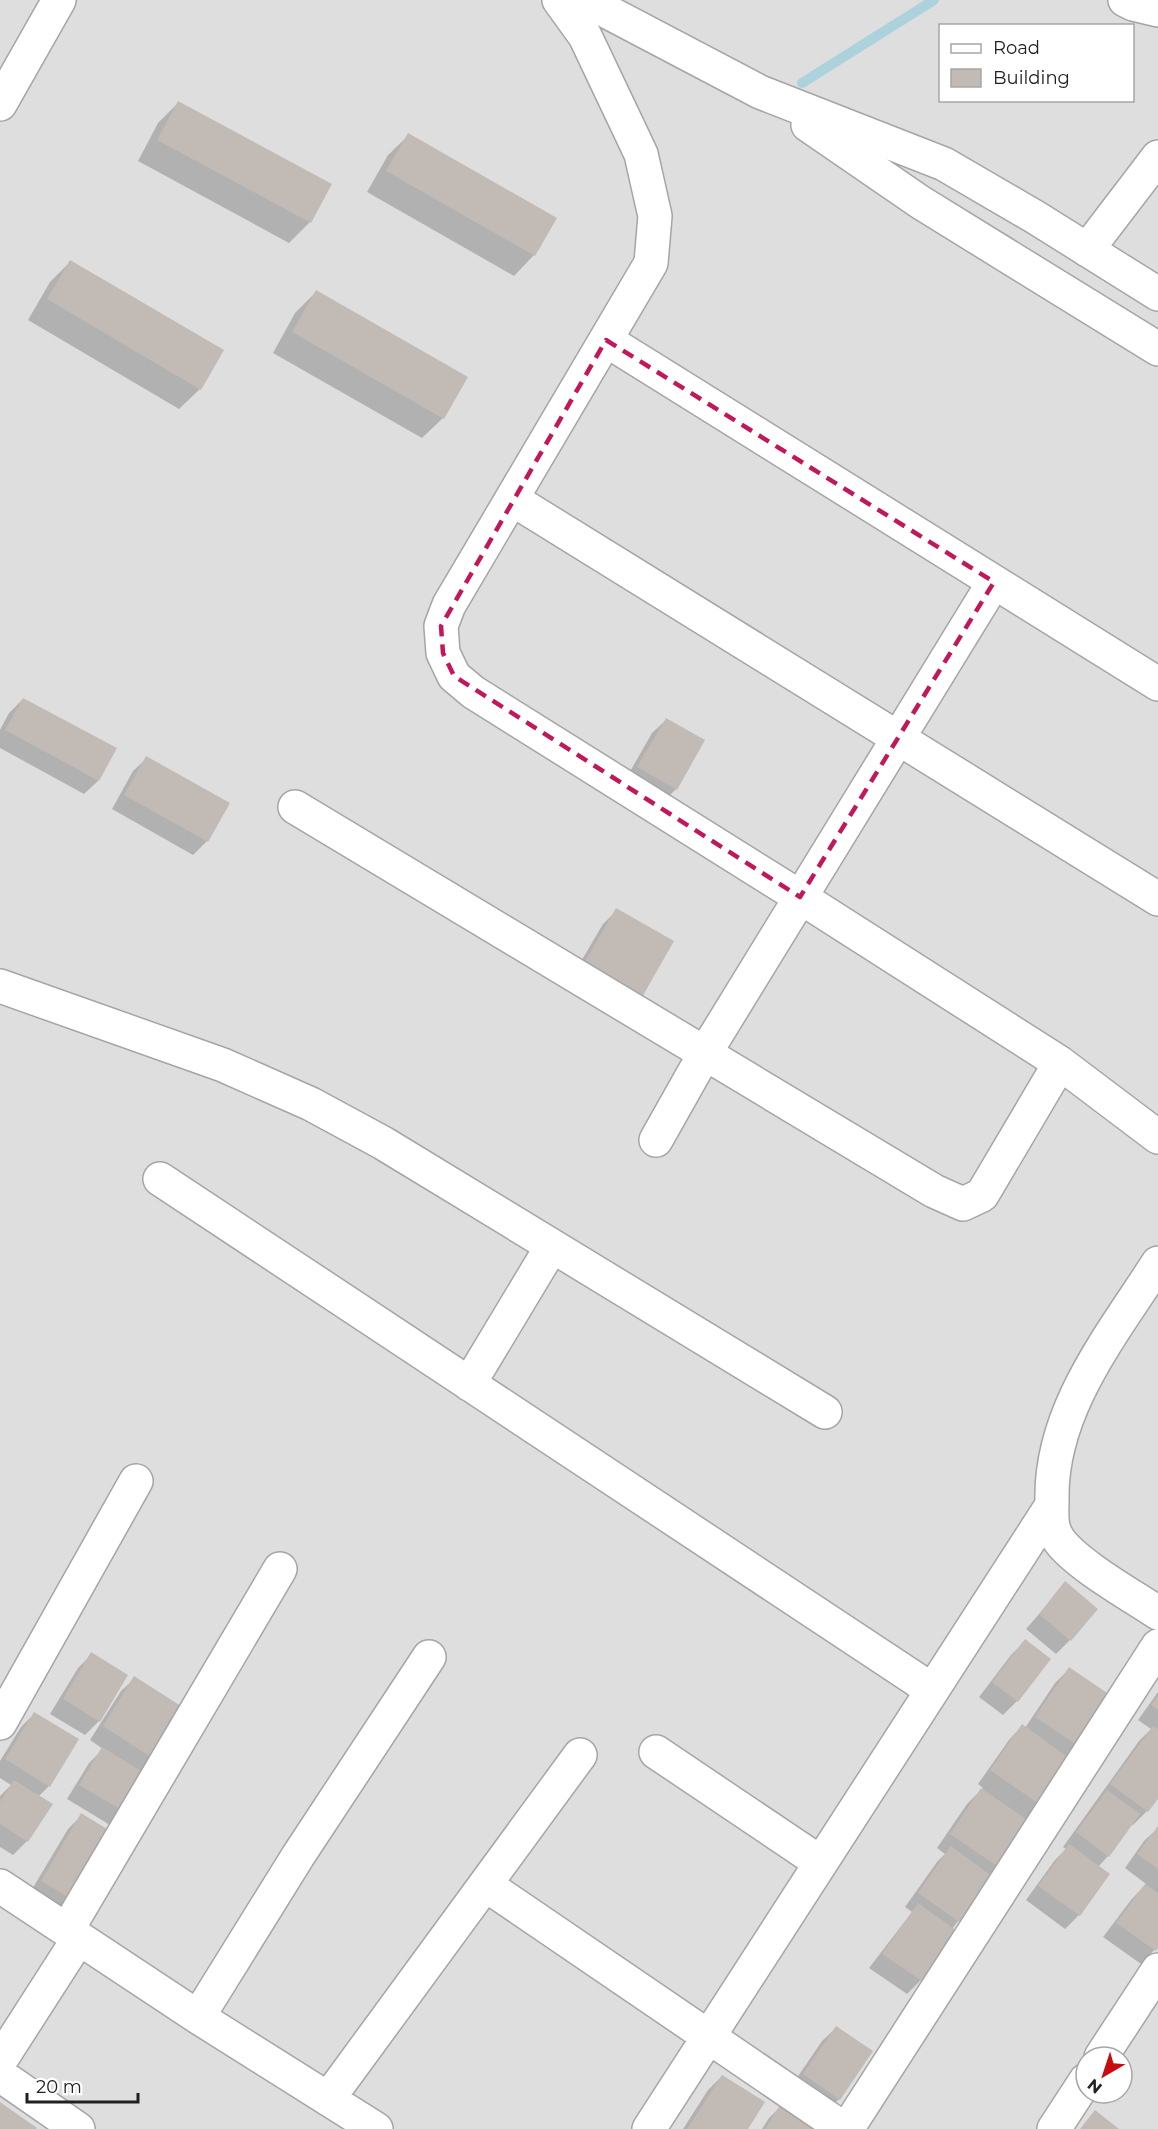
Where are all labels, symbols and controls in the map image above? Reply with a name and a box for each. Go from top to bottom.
legend [939,24,1134,102]
text: Road [993,37,1040,59]
text: Building [993,67,1070,89]
north arrow [1074,2045,1134,2105]
scale bar [27,2066,138,2104]
text: N [1084,2075,1106,2098]
text: 20 m [36,2076,82,2098]

